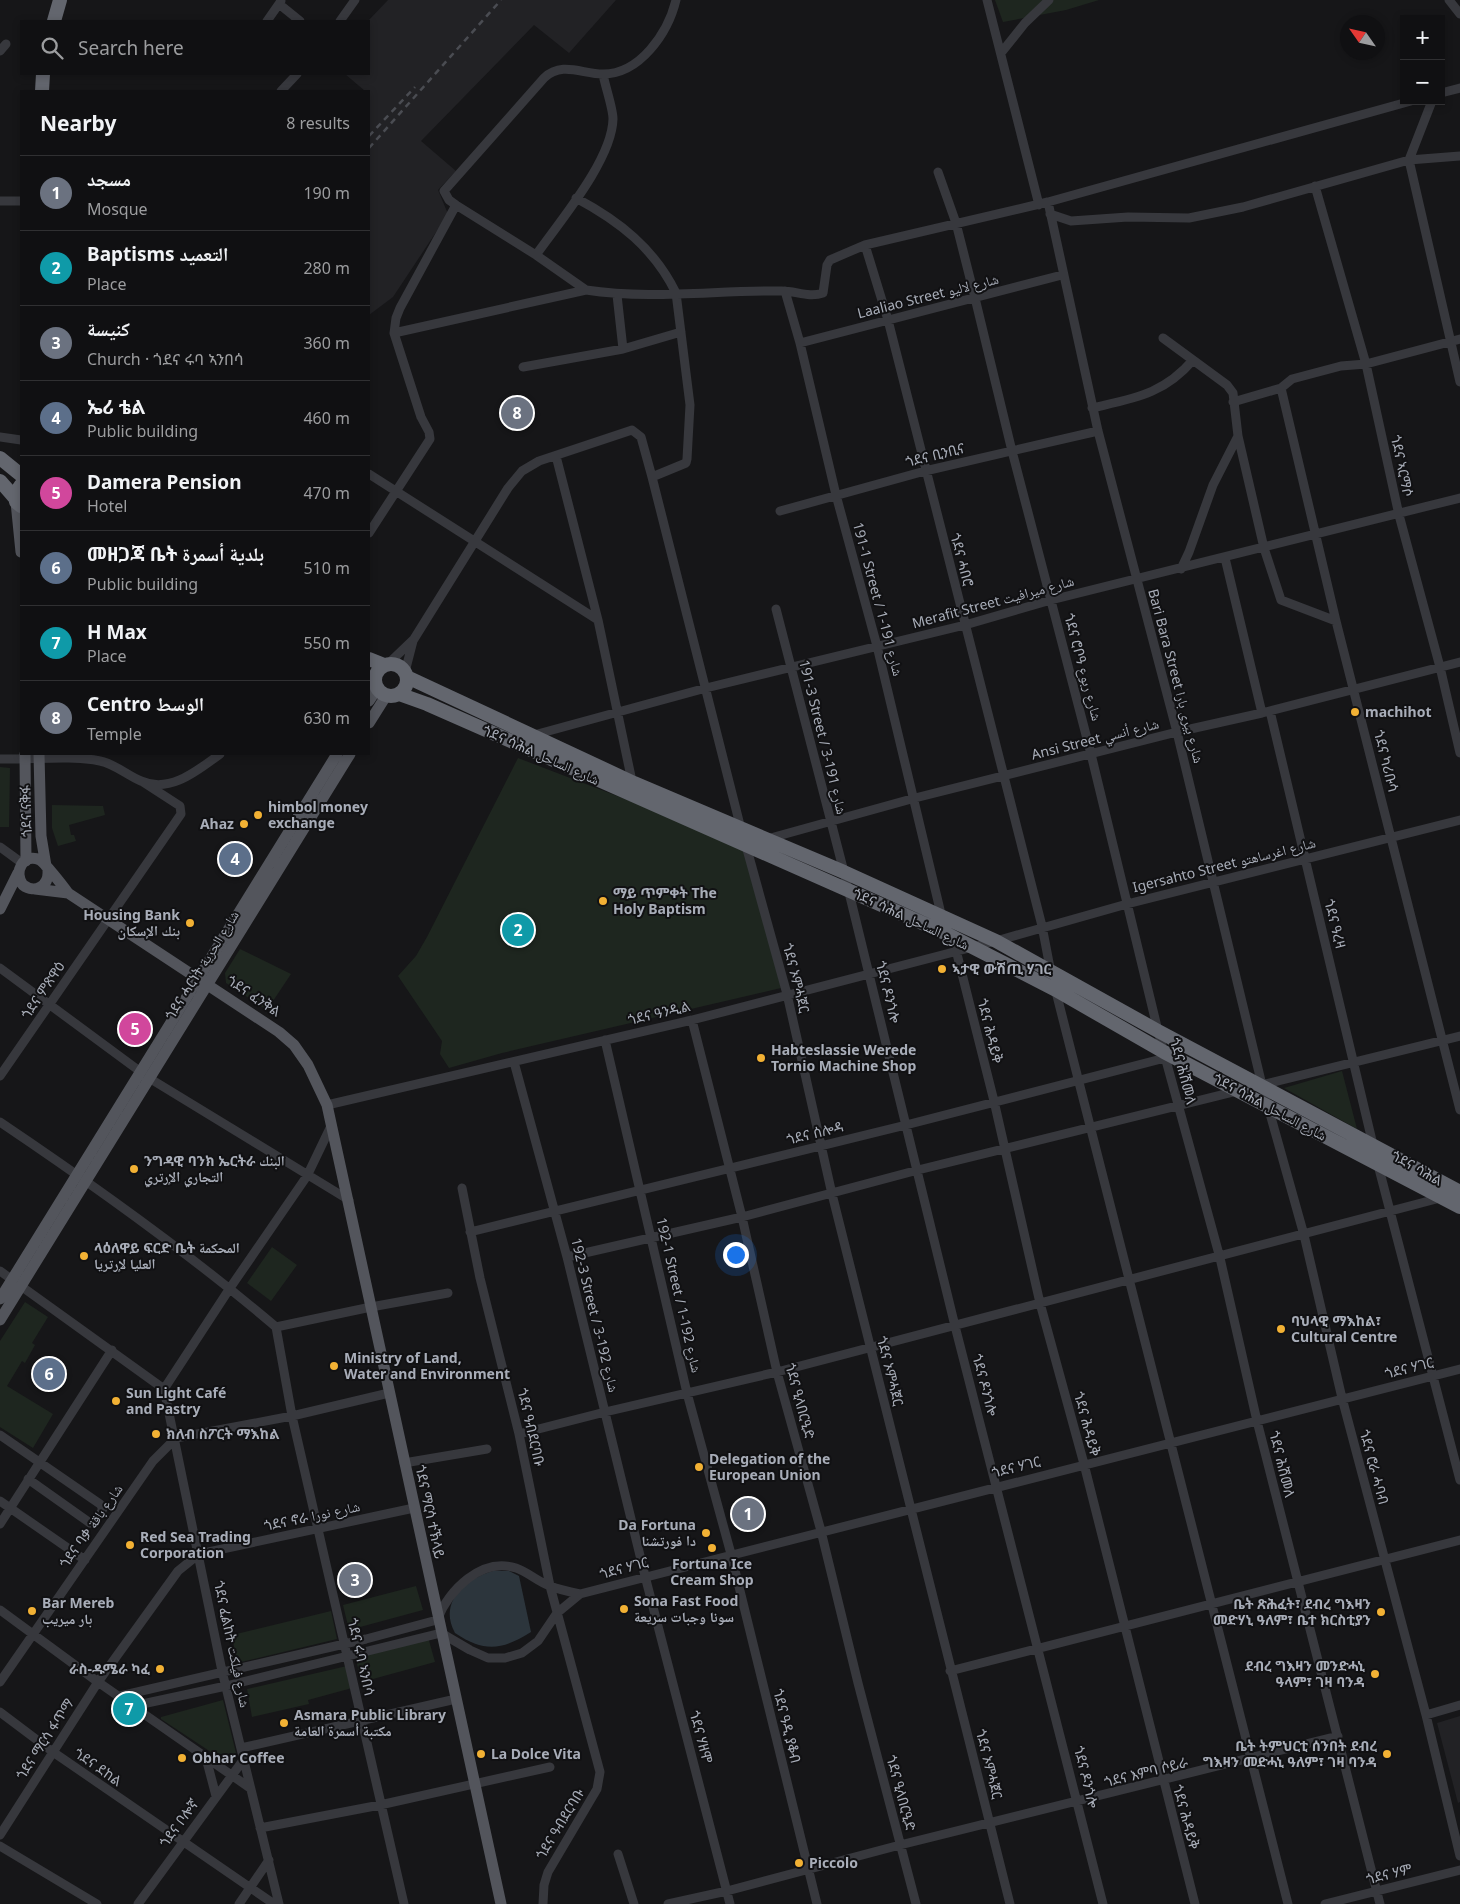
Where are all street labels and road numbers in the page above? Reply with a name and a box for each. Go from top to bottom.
street label: Laaliao Street شارع لاليو [855,269,1001,323]
street label: ጎደና ኣርማሶ [1387,433,1418,499]
street label: ጎደና ቢንቢና [903,438,966,471]
street label: 191-1 Street / شارع 191-1 [848,520,908,678]
street label: ጎደና ሓበሮ [946,531,979,589]
street label: Merafit Street شارع ميرافيت [910,571,1076,633]
street label: Bari Bara Street شارع بيرى بارا [1143,587,1209,765]
street label: ጎደና ሮቦዓ شارع ربوع [1059,611,1107,723]
street label: 191-3 Street / شارع 191-3 [794,658,852,816]
street label: Ansi Street شارع أنسي [1029,713,1161,766]
street label: ጎደና ሳሕል شارع الساحل [479,720,603,790]
street label: ጎደና ካሪቡሳ [1370,728,1403,794]
street label: ጎደና ናቅፋ [15,785,36,837]
street label: Igersahto Street شارع اغرساهتو [1130,833,1318,897]
street label: ጎደና ሳሕል شارع الساحل [850,883,972,955]
street label: ጎደና ዓረዛ [1320,897,1351,951]
street label: ጎደና ሓርነት شارع الحرية [160,906,244,1024]
street label: ጎደና ኦምሓጀር [779,941,814,1015]
street label: ጎደና ምጽዋዕ [16,957,69,1022]
street label: ጎደና ዶንጎሎ [872,959,905,1025]
street label: ጎደና ፈንቅል [224,971,286,1021]
street label: ጎደና ዓንዲል [626,996,693,1029]
street label: ጎደና ሕዳይቅ [973,996,1008,1065]
street label: ጎደና ሕሽመለ [1166,1036,1201,1106]
street label: ጎደና ሳሕል شارع الساحل [1210,1069,1330,1145]
street label: ጎደና ሰሎዳ [784,1116,845,1149]
street label: ጎደና ሳሕል [1388,1146,1447,1190]
street label: 192-1 Street / شارع 192-1 [651,1215,707,1375]
street label: 192-3 Street / شارع 192-3 [566,1236,624,1394]
street label: ጎደና ኦምሓጀር [873,1334,908,1408]
street label: ጎደና ዶንጎሎ [968,1352,1003,1418]
street label: ጎደና ሃገር [1383,1352,1435,1383]
street label: ጎደና ዒላበርዒድ [781,1361,820,1441]
street label: ጎደና ዓብደርባቡ [513,1386,550,1468]
street label: ጎደና ሕዳይቅ [1070,1389,1105,1458]
street label: ጎደና ሮራ ሓባብ [1355,1427,1394,1506]
street label: ጎደና ሕሽመለ [1265,1429,1300,1499]
street label: ጎደና ሃገር [990,1451,1042,1482]
street label: ጎደና ማርሳ ተኽላይ [411,1463,450,1561]
street label: ጎደና ባቃ شارع باقة [55,1480,127,1572]
street label: ጎደና ኖራ شارع نورا [262,1496,362,1536]
street label: ጎደና ሃገር [597,1552,650,1583]
street label: ጎደና ፈልከት شارع فيلكت [209,1579,255,1709]
street label: ጎደና ሩባ ኣንበሳ [343,1616,380,1698]
street label: ጎደና ዓዲ ያቆብ [769,1687,806,1765]
street label: ጎደና ማርሳ ፋጥማ [11,1695,78,1783]
street label: ጎደና ሃዘሞ [685,1708,718,1765]
street label: ጎደና ኦምሓጀር [972,1727,1007,1801]
street label: ጎደና ደከል [70,1743,127,1790]
street label: ጎደና ዶንጎሎ [1070,1744,1103,1810]
street label: ጎደና እምባ ሶይራ [1102,1752,1190,1791]
street label: ጎደና ዒላበርዒድ [882,1753,921,1833]
street label: ጎደና ሕዳይቅ [1169,1782,1204,1851]
street label: ጎደና ዓብደርባቡ [531,1784,589,1863]
street label: ጎደና ቦሎኛ [155,1795,203,1851]
street label: ጎደና ሃም [1364,1859,1414,1888]

